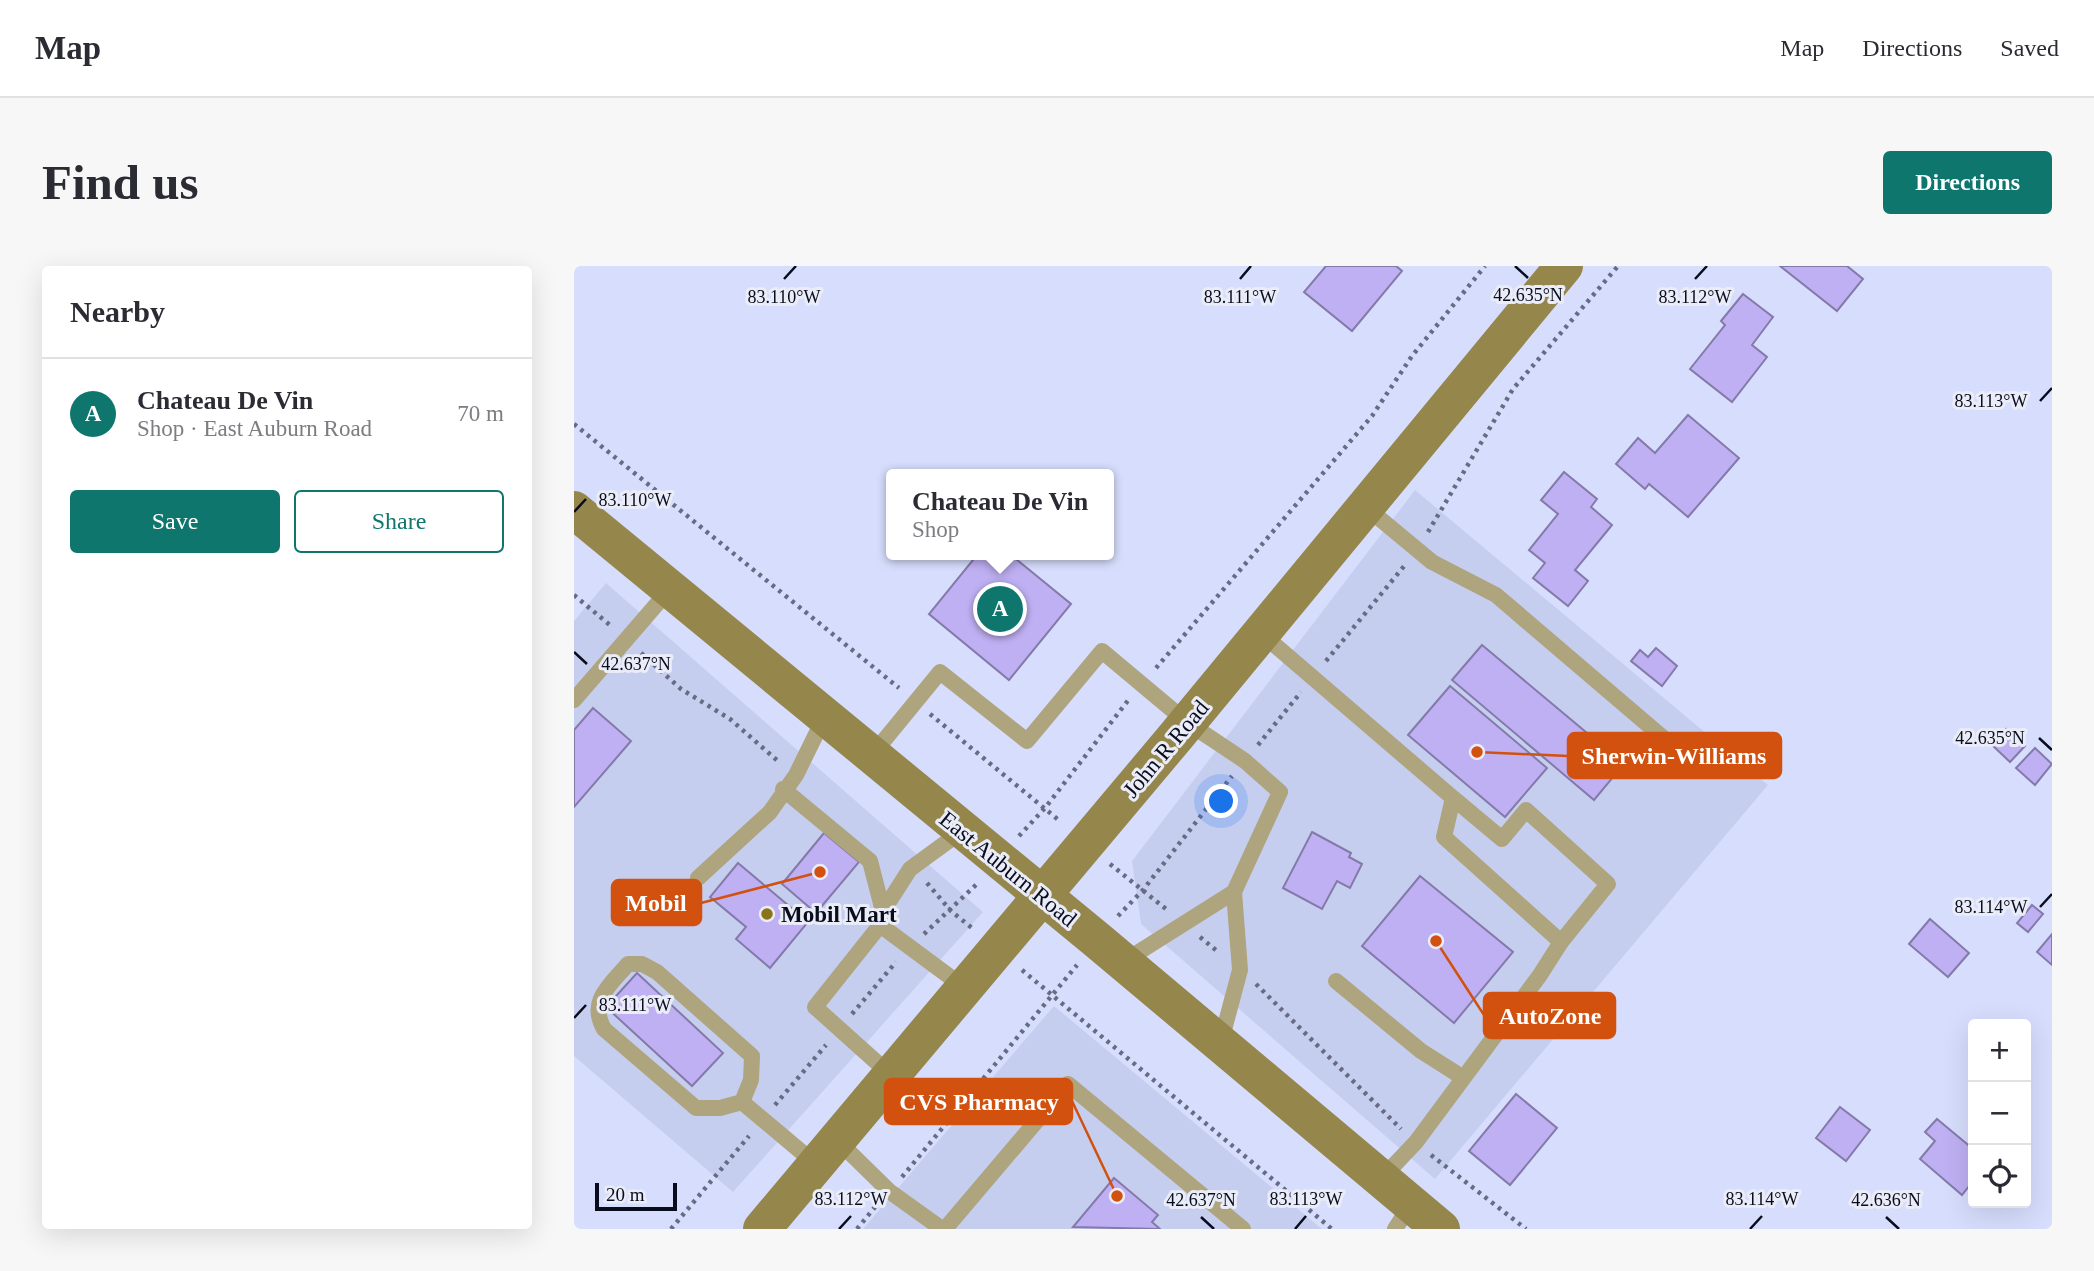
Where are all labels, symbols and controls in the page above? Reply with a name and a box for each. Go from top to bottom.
text: Map [35,30,101,66]
text: Map [1780,35,1824,61]
text: Directions [1862,35,1962,61]
text: Saved [2000,35,2059,61]
button: Directions [1883,151,2052,214]
text: Find us [42,155,199,210]
text: 42.635°N [1493,285,1563,305]
text: 83.110°W [747,287,821,307]
text: 83.111°W [1204,287,1276,307]
text: 83.112°W [1658,287,1732,307]
text: Nearby [70,295,165,328]
text: Chateau De Vin [137,386,313,415]
text: 83.113°W [1954,391,2028,411]
text: A [85,401,101,426]
text: 70 m [457,401,504,426]
text: Shop · East Auburn Road [137,416,372,441]
popup [886,469,1114,560]
text: Chateau De Vin [912,487,1088,516]
button: Save [70,490,280,553]
button: Share [294,490,504,553]
text: 83.110°W [598,490,672,510]
text: Shop [912,517,959,542]
pin: A [977,583,1023,635]
text: 42.637°N [601,654,671,674]
street label: John R Road [1118,695,1214,803]
text: 42.635°N [1955,728,2025,748]
callout: Sherwin-Williams [1568,733,1781,778]
text: Sherwin-Williams [1582,743,1766,769]
your location [1204,784,1238,818]
street label: East Auburn Road [935,806,1082,932]
callout: Mobil [612,880,701,925]
text: Mobil [625,890,687,916]
text: 83.114°W [1954,897,2028,917]
place label: Mobil Mart [781,902,897,927]
marker: Mobil Mart [759,906,775,922]
callout: AutoZone [1484,993,1615,1038]
text: 83.111°W [599,995,671,1015]
text: AutoZone [1499,1003,1602,1029]
map controls [1968,1019,2031,1208]
button: + [1968,1019,2031,1082]
callout: CVS Pharmacy [885,1079,1072,1124]
button: − [1968,1082,2031,1145]
text: CVS Pharmacy [899,1089,1059,1115]
button: locate [1968,1145,2031,1208]
scale bar [595,1180,677,1212]
text: 20 m [606,1184,645,1205]
text: 83.112°W [814,1189,888,1209]
text: 83.113°W [1269,1189,1343,1209]
text: 83.114°W [1725,1189,1799,1209]
text: 42.637°N [1166,1190,1236,1210]
text: 42.636°N [1851,1190,1921,1210]

